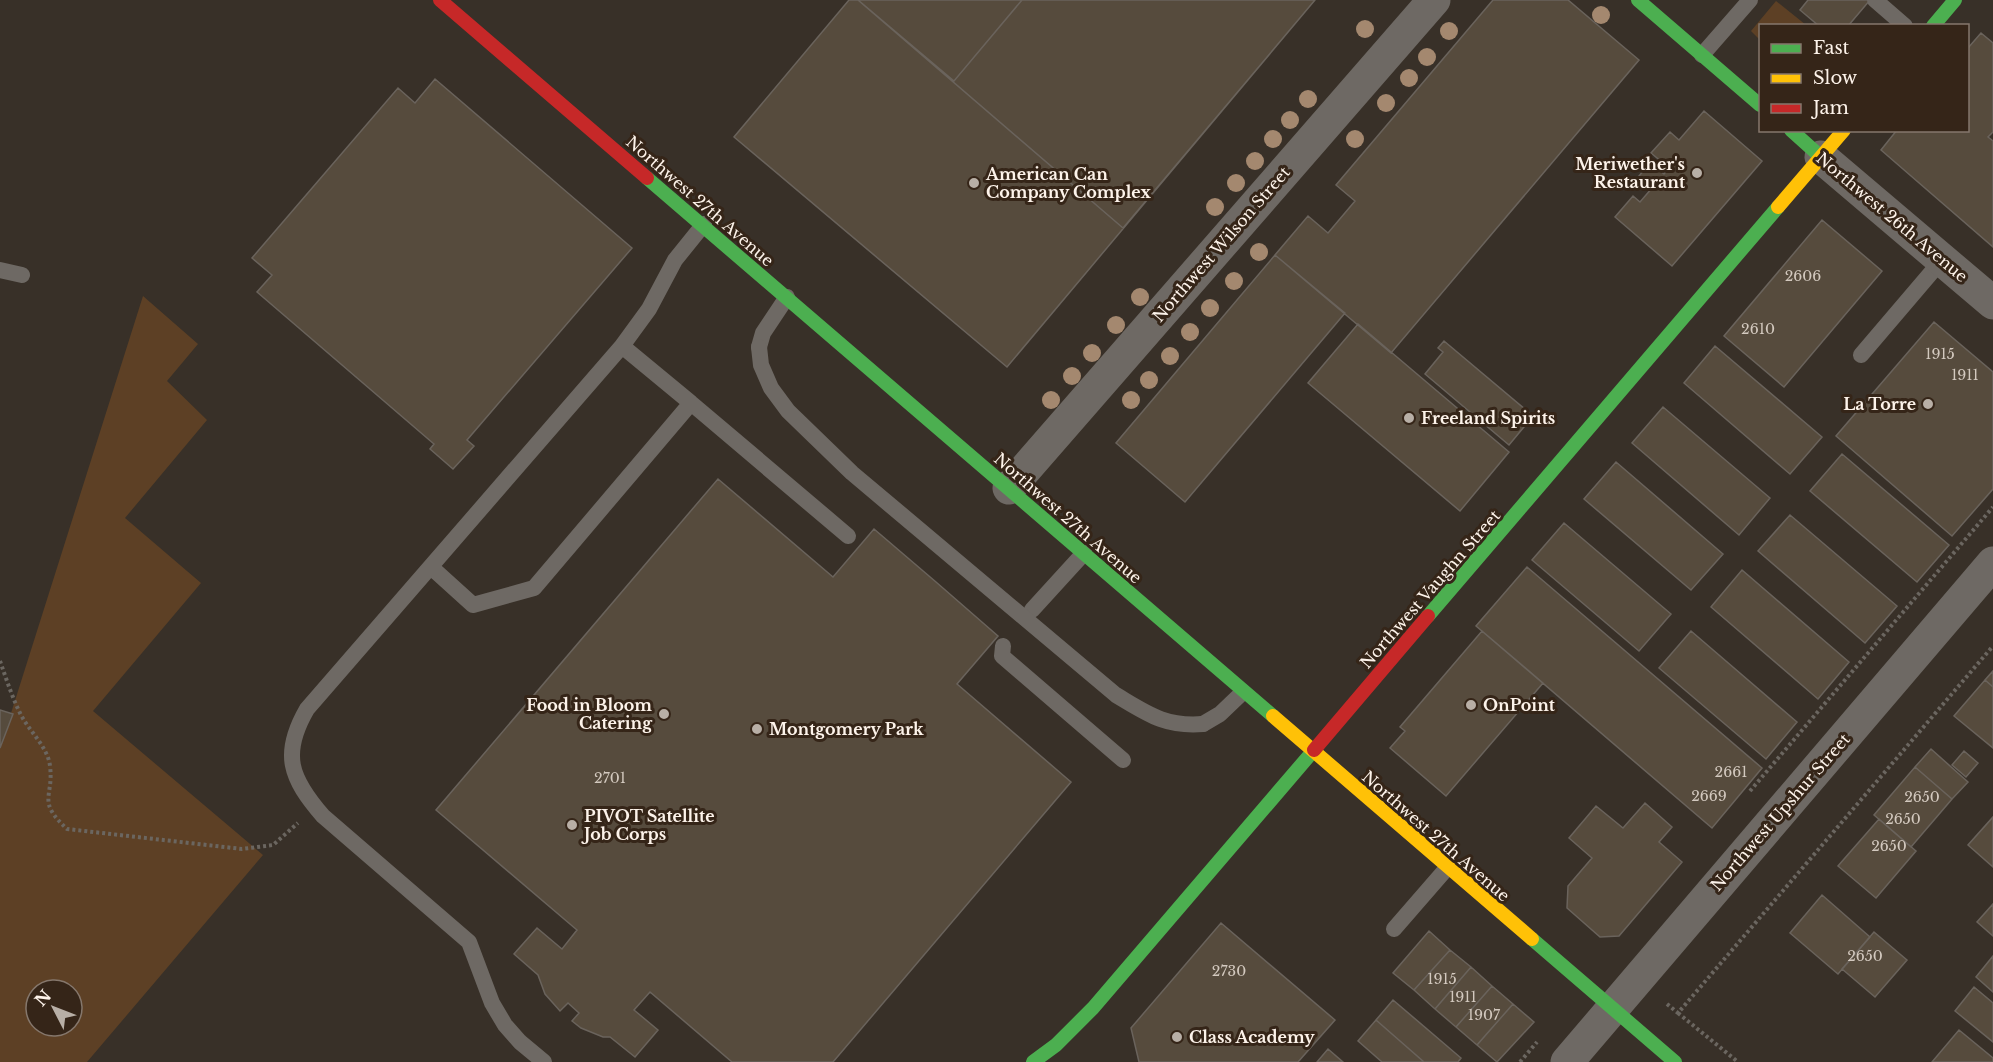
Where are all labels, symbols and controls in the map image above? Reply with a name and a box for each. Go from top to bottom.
legend [1759,24,1969,132]
text: Fast [1813,37,1850,59]
text: Slow [1813,67,1858,89]
text: Jam [1811,97,1849,119]
street label: Northwest 27th Avenue [622,131,778,271]
street label: Northwest 26th Avenue [1812,148,1972,286]
place label: Meriwether's Restaurant [1575,154,1686,192]
street label: Northwest Wilson Street [1148,162,1294,326]
place label: American Can Company Complex [985,164,1152,202]
marker: Meriwether's Restaurant [1690,166,1704,180]
marker: American Can Company Complex [967,176,981,190]
house number: 2606 [1785,267,1821,285]
house number: 2610 [1741,320,1775,338]
house number: 1915 [1925,345,1955,363]
house number: 1911 [1951,366,1979,384]
place label: La Torre [1843,394,1916,414]
marker: La Torre [1921,397,1935,411]
place label: Freeland Spirits [1421,408,1555,428]
marker: Freeland Spirits [1402,411,1416,425]
street label: Northwest 27th Avenue [990,448,1146,588]
street label: Northwest Vaughn Street [1356,506,1504,672]
place label: Food in Bloom Catering [526,695,653,733]
place label: OnPoint [1483,695,1556,715]
marker: OnPoint [1464,698,1478,712]
marker: Food in Bloom Catering [657,707,671,721]
place label: Montgomery Park [769,719,924,739]
marker: Montgomery Park [750,722,764,736]
street label: Northwest Upshur Street [1706,729,1854,895]
house number: 2661 [1715,763,1747,781]
street label: Northwest 27th Avenue [1358,766,1514,906]
house number: 2701 [594,769,626,787]
house number: 2669 [1691,787,1727,805]
house number: 2650 [1904,788,1940,806]
place label: PIVOT Satellite Job Corps [581,806,715,844]
house number: 2650 [1885,810,1921,828]
marker: PIVOT Satellite Job Corps [565,818,579,832]
house number: 2650 [1871,837,1907,855]
house number: 2650 [1847,947,1883,965]
house number: 2730 [1212,962,1246,980]
house number: 1915 [1427,970,1457,988]
north arrow [24,978,84,1038]
text: N [30,986,55,1010]
house number: 1911 [1449,988,1477,1006]
house number: 1907 [1468,1006,1501,1024]
place label: Class Academy [1189,1027,1315,1047]
marker: Class Academy [1170,1030,1184,1044]

